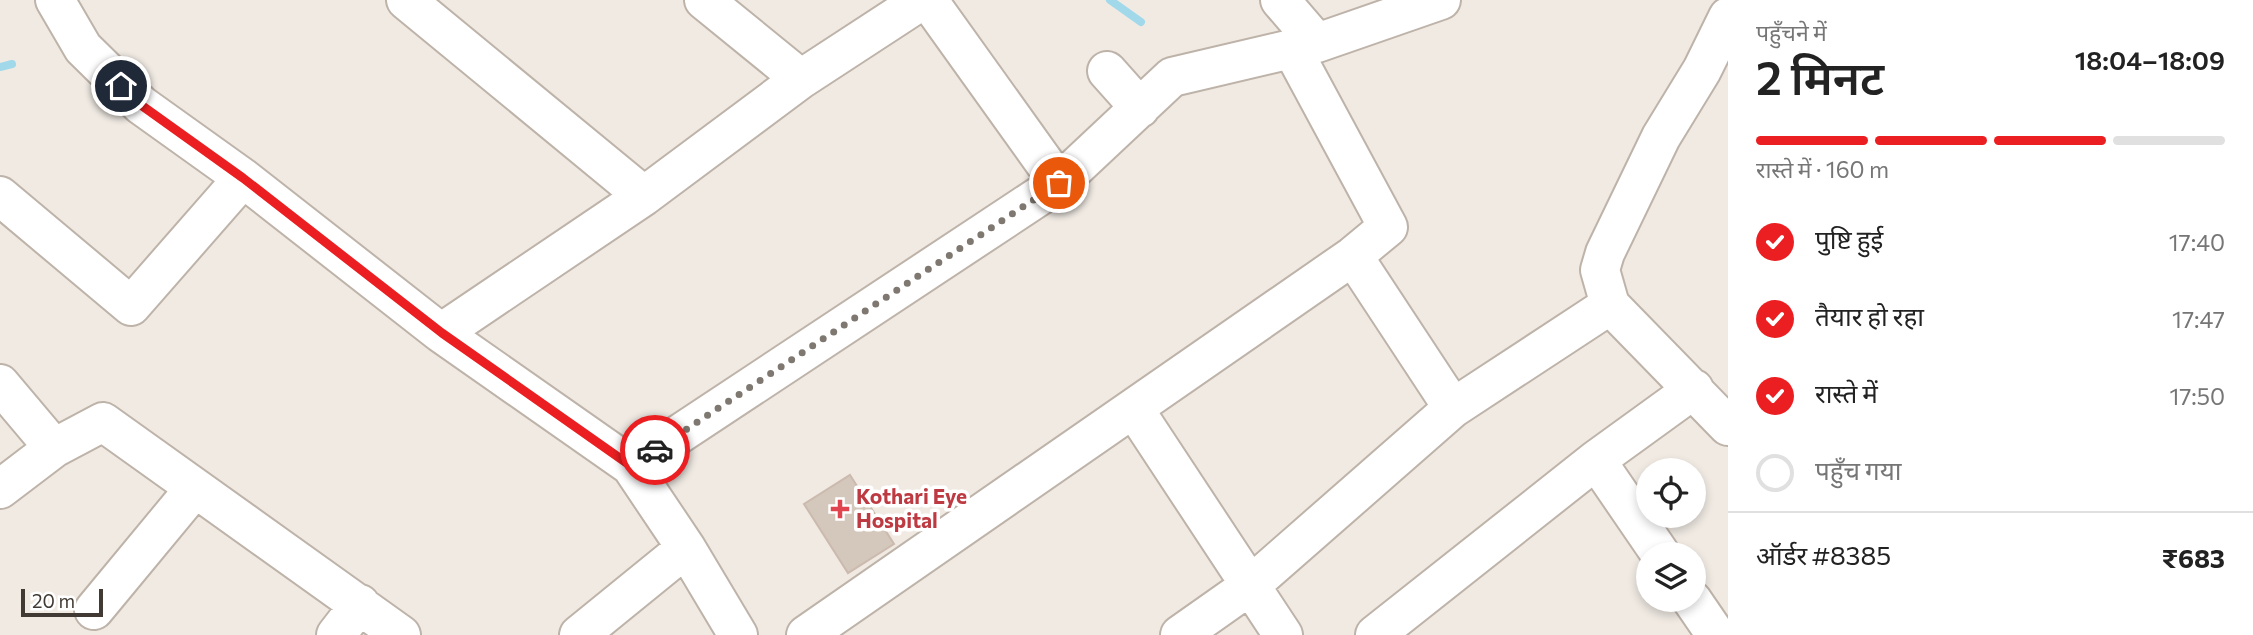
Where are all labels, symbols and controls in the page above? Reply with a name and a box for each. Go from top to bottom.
text: पहुँचने में [1756,18,1827,46]
text: 18:04–18:09 [2075,44,2225,75]
text: 2 मिनट [1756,48,1884,104]
pin [91,56,151,116]
icon: home [102,67,140,105]
pin [1029,153,1089,213]
text: रास्ते में · 160 m [1756,155,1889,183]
icon: bag [1040,164,1078,202]
icon: check [1756,223,1794,261]
text: पुष्टि हुई [1815,223,1883,254]
text: 17:40 [2169,228,2225,256]
icon: check [1756,300,1794,338]
text: तैयार हो रहा [1815,300,1924,331]
text: 17:47 [2172,305,2225,333]
icon: check [1756,377,1794,415]
text: रास्ते में [1815,377,1878,408]
text: 17:50 [2169,382,2225,410]
courier [620,415,690,485]
icon: car [636,431,674,469]
text: पहुँच गया [1815,454,1902,485]
map controls [1636,458,1706,612]
button: locate [1636,458,1706,528]
place label: Kothari Eye Hospital [856,483,967,532]
marker: Kothari Eye Hospital [830,499,850,519]
text: ऑर्डर #8385 [1756,539,1891,570]
button: layers [1636,542,1706,612]
text: ₹683 [2162,542,2225,573]
scale bar [21,586,103,618]
text: 20 m [32,589,75,612]

